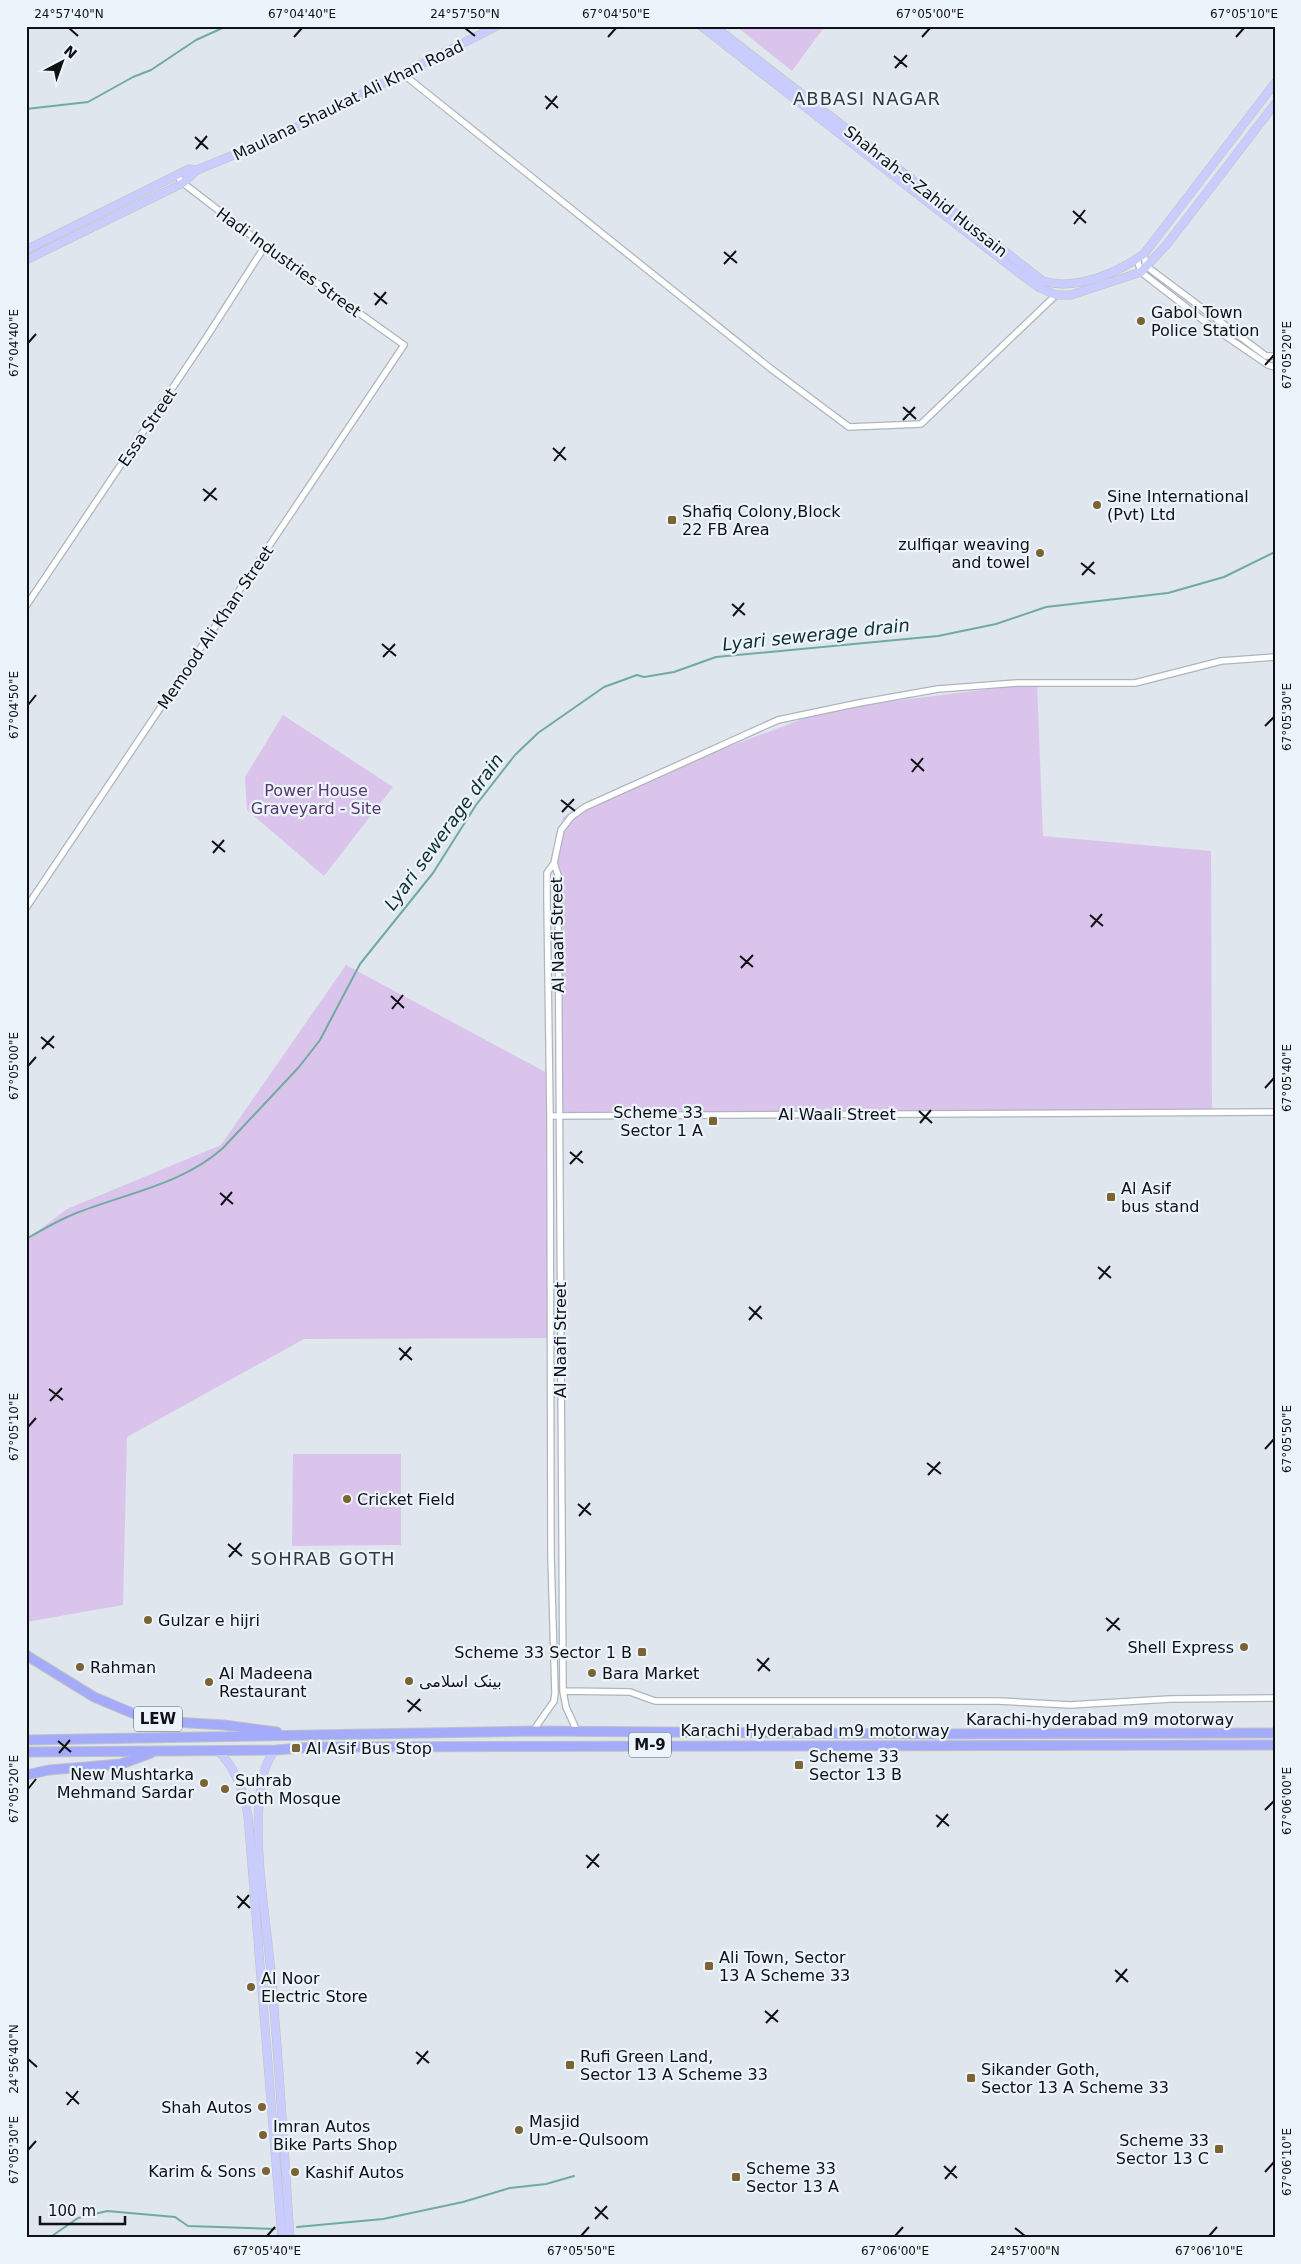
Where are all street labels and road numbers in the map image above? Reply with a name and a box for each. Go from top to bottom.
street label: Maulana Shaukat Ali Khan Road [230,36,467,165]
street label: Shahrah-e-Zahid Hussain [840,122,1011,261]
street label: Hadi Industries Street [213,204,365,321]
street label: Essa Street [114,385,181,470]
street label: Memood Ali Khan Street [154,542,277,713]
street label: Al Naafi Street [547,877,568,993]
street label: Al Waali Street [778,1105,896,1124]
street label: Al Naafi Street [551,1282,570,1398]
road number: LEW [134,1706,182,1732]
street label: Karachi-hyderabad m9 motorway [966,1710,1234,1729]
street label: Karachi Hyderabad m9 motorway [680,1721,950,1740]
road number: M-9 [629,1732,671,1758]

